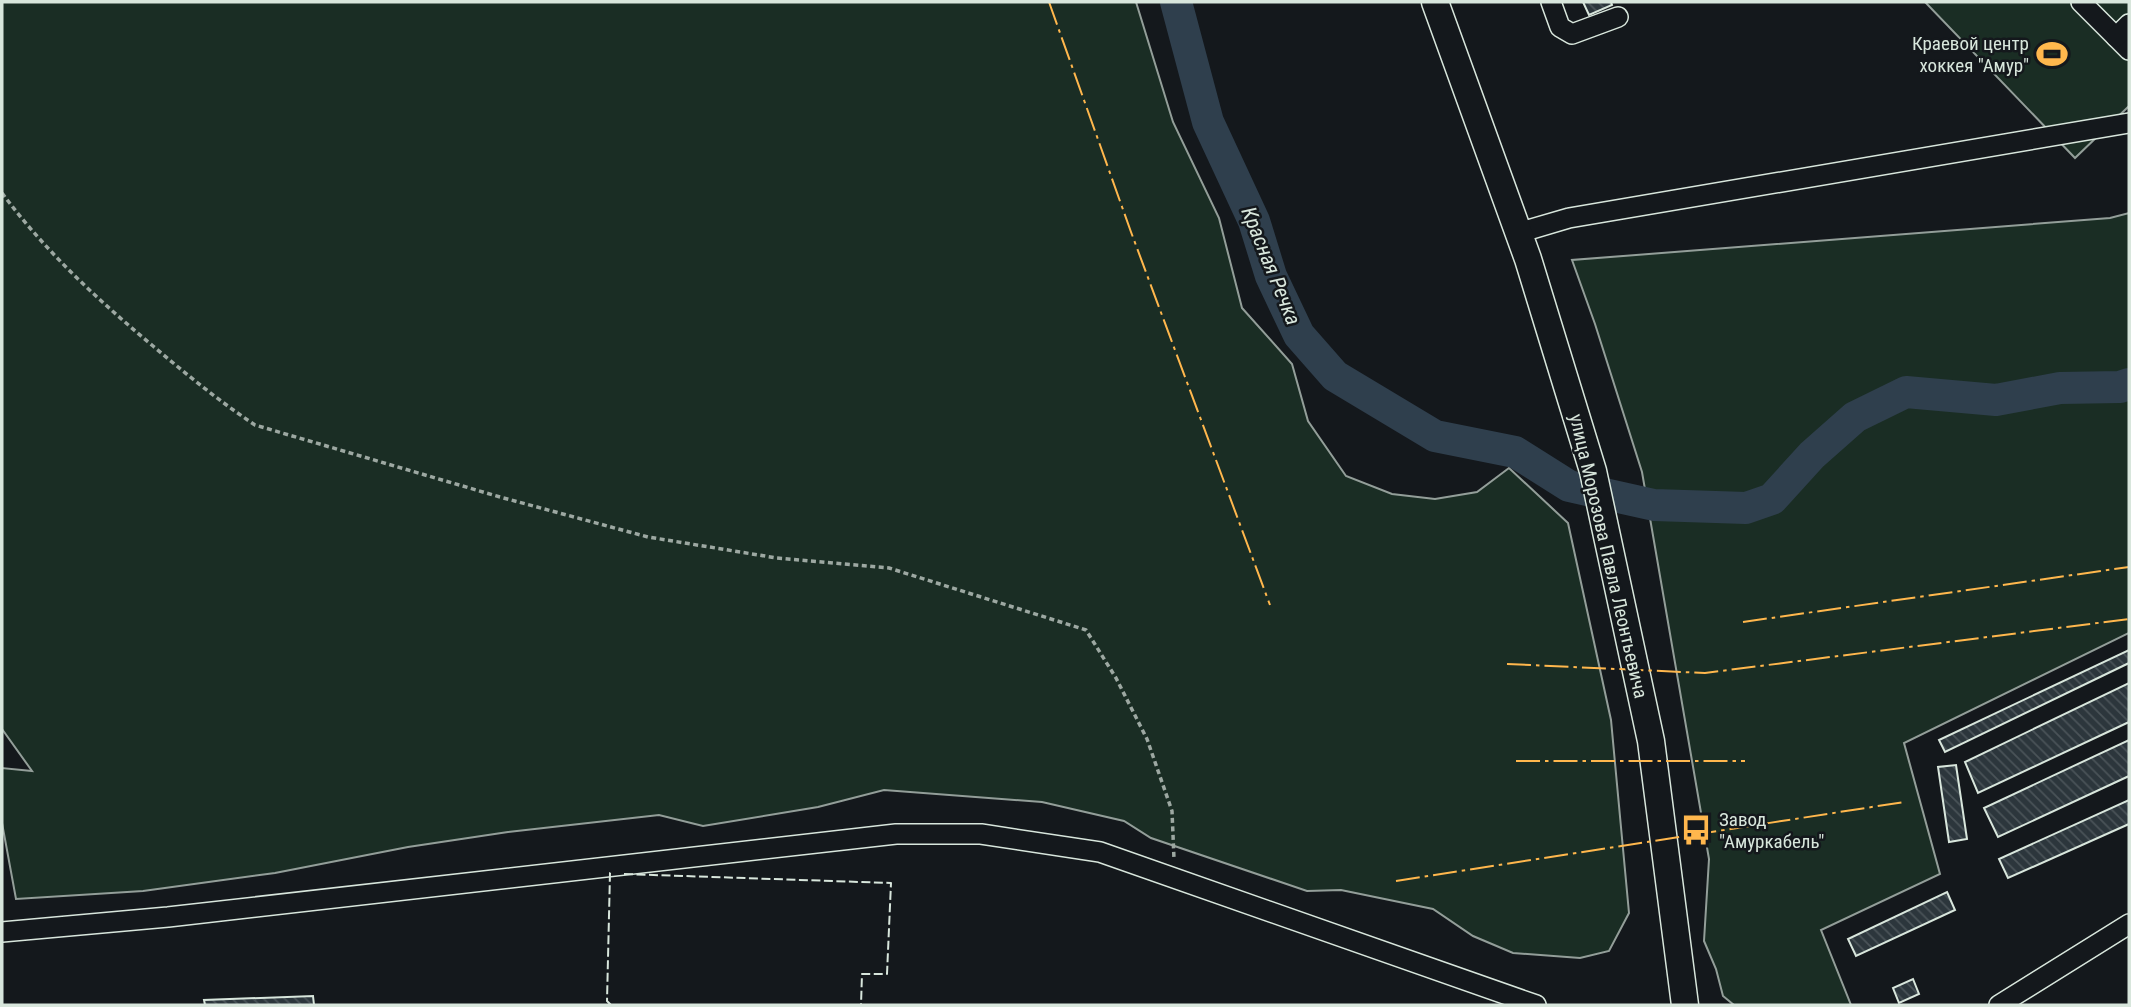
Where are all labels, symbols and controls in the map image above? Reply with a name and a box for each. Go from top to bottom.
place label: Краевой центр хоккея "Амур" [1912,32,2029,77]
sports icon: Краевой центр хоккея "Амур" [2035,37,2069,71]
water label: Красная Речка [1236,203,1306,329]
street label: улица Морозова Павла Леонтьевича [1565,412,1652,701]
place label: Завод "Амуркабель" [1719,808,1824,853]
bus stop icon: Завод "Амуркабель" [1679,813,1713,847]

